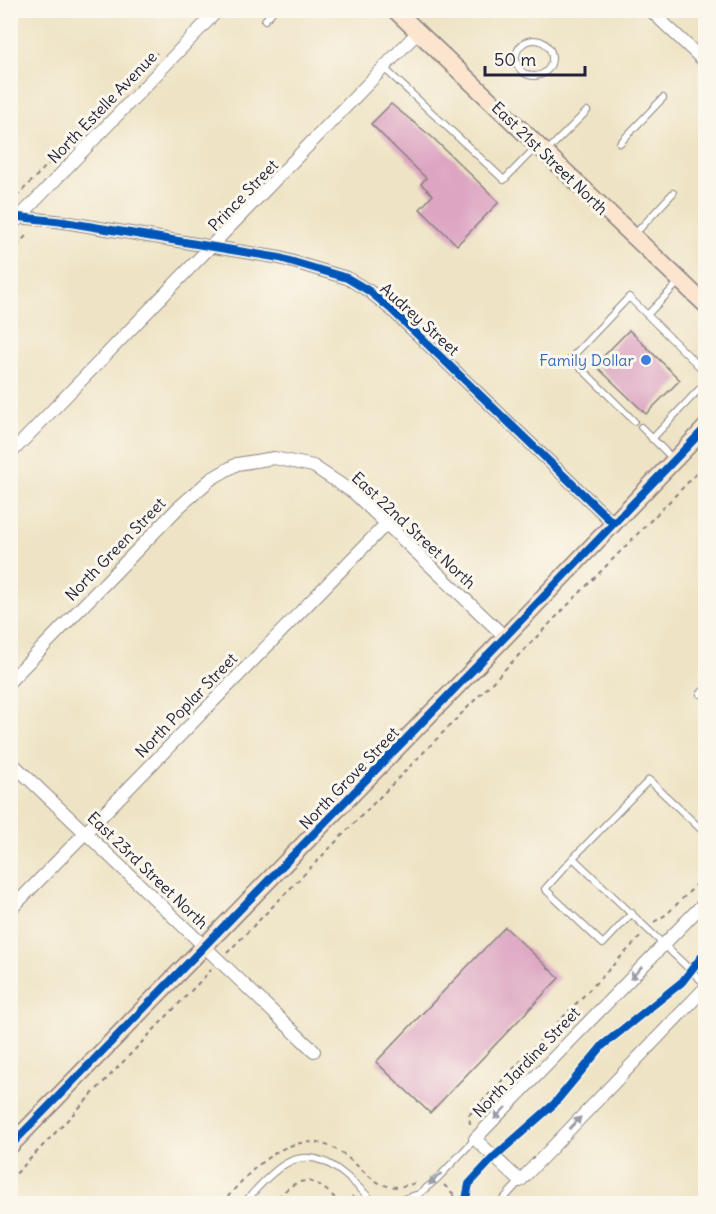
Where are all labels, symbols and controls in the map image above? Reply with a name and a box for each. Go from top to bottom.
scale bar [485,39,586,77]
street label: North Estelle Avenue [43,47,161,167]
text: 50 m [494,48,536,71]
street label: East 21st Street North [488,97,612,219]
street label: Prince Street [204,155,283,235]
street label: Audrey Street [376,278,464,360]
place label: Family Dollar [539,350,634,370]
marker: Family Dollar [639,353,653,367]
street label: East 22nd Street North [348,467,480,593]
street label: North Green Street [61,493,170,605]
street label: North Poplar Street [131,648,242,762]
street label: North Grove Street [295,722,403,833]
street label: East 23rd Street North [84,807,212,933]
one-way arrow [629,966,643,980]
street label: North Jardine Street [468,1002,584,1121]
one-way arrow [494,1105,507,1120]
one-way arrow [568,1116,582,1131]
one-way arrow [428,1172,443,1186]

